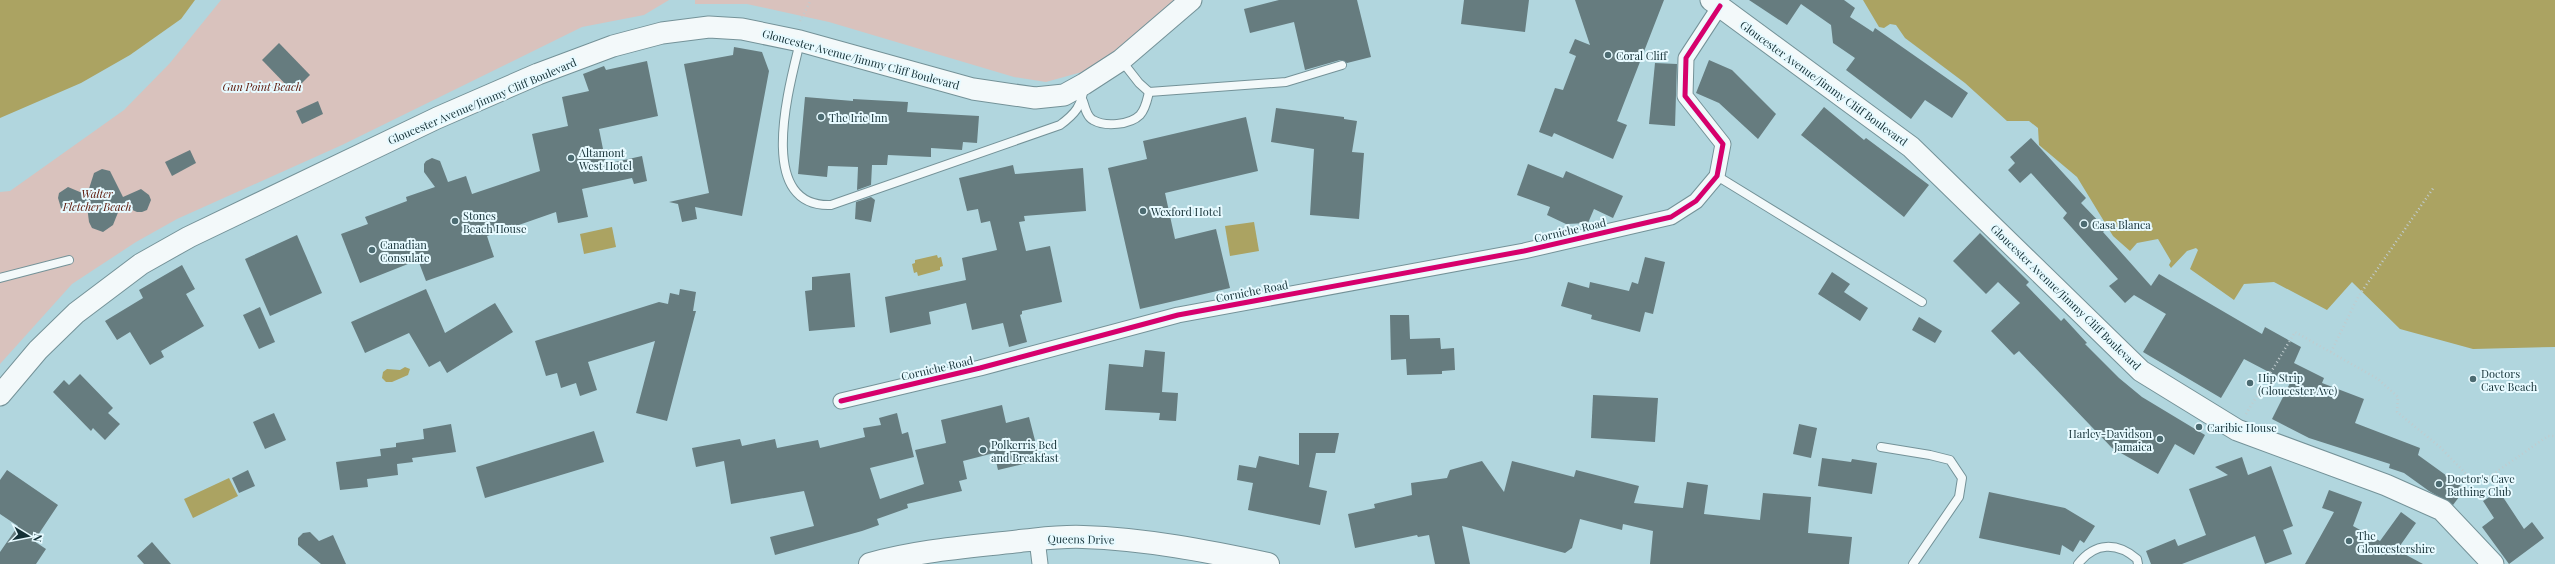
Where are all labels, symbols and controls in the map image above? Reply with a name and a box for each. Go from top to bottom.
street label: Gloucester Avenue/Jimmy Cliff Boulevard [1737,17,1911,149]
street label: Gloucester Avenue/Jimmy Cliff Boulevard [761,25,962,93]
place label: Coral Cliff [1616,48,1668,63]
marker: Coral Cliff [1603,50,1613,60]
street label: Gloucester Avenue/Jimmy Cliff Boulevard [385,54,579,148]
park label: Gun Point Beach [222,79,302,94]
place label: The Irie Inn [829,110,888,125]
marker: The Irie Inn [816,112,826,122]
place label: Altamont West Hotel [578,145,632,173]
marker: Altamont West Hotel [566,153,576,163]
park label: Walter Fletcher Beach [62,186,131,214]
place label: Wexford Hotel [1150,204,1221,219]
marker: Wexford Hotel [1138,206,1148,216]
place label: Stones Beach House [463,208,527,236]
street label: Corniche Road [1533,214,1608,246]
marker: Stones Beach House [450,216,460,226]
place label: Casa Blanca [2092,217,2151,232]
marker: Casa Blanca [2079,219,2089,229]
street label: Gloucester Avenue/Jimmy Cliff Boulevard [1988,221,2145,374]
place label: Canadian Consulate [380,237,430,265]
marker: Canadian Consulate [367,245,377,255]
street label: Corniche Road [1215,277,1290,305]
street label: Corniche Road [900,352,975,384]
place label: Doctors Cave Beach [2481,366,2538,394]
place label: Hip Strip (Gloucester Ave) [2258,370,2337,398]
marker: Doctors Cave Beach [2468,374,2478,384]
marker: Hip Strip (Gloucester Ave) [2245,378,2255,388]
place label: Caribic House [2207,420,2277,435]
marker: Caribic House [2194,422,2204,432]
place label: Harley-Davidson Jamaica [2068,426,2153,454]
marker: Harley-Davidson Jamaica [2155,434,2165,444]
place label: Polkerris Bed and Breakfast [991,437,1059,465]
marker: Polkerris Bed and Breakfast [978,445,988,455]
place label: Doctor's Cave Bathing Club [2447,471,2515,499]
marker: Doctor's Cave Bathing Club [2434,479,2444,489]
north arrow [8,516,48,556]
place label: The Gloucestershire [2357,528,2436,556]
street label: Queens Drive [1047,531,1115,547]
text: N [30,533,46,543]
marker: The Gloucestershire [2344,536,2354,546]

